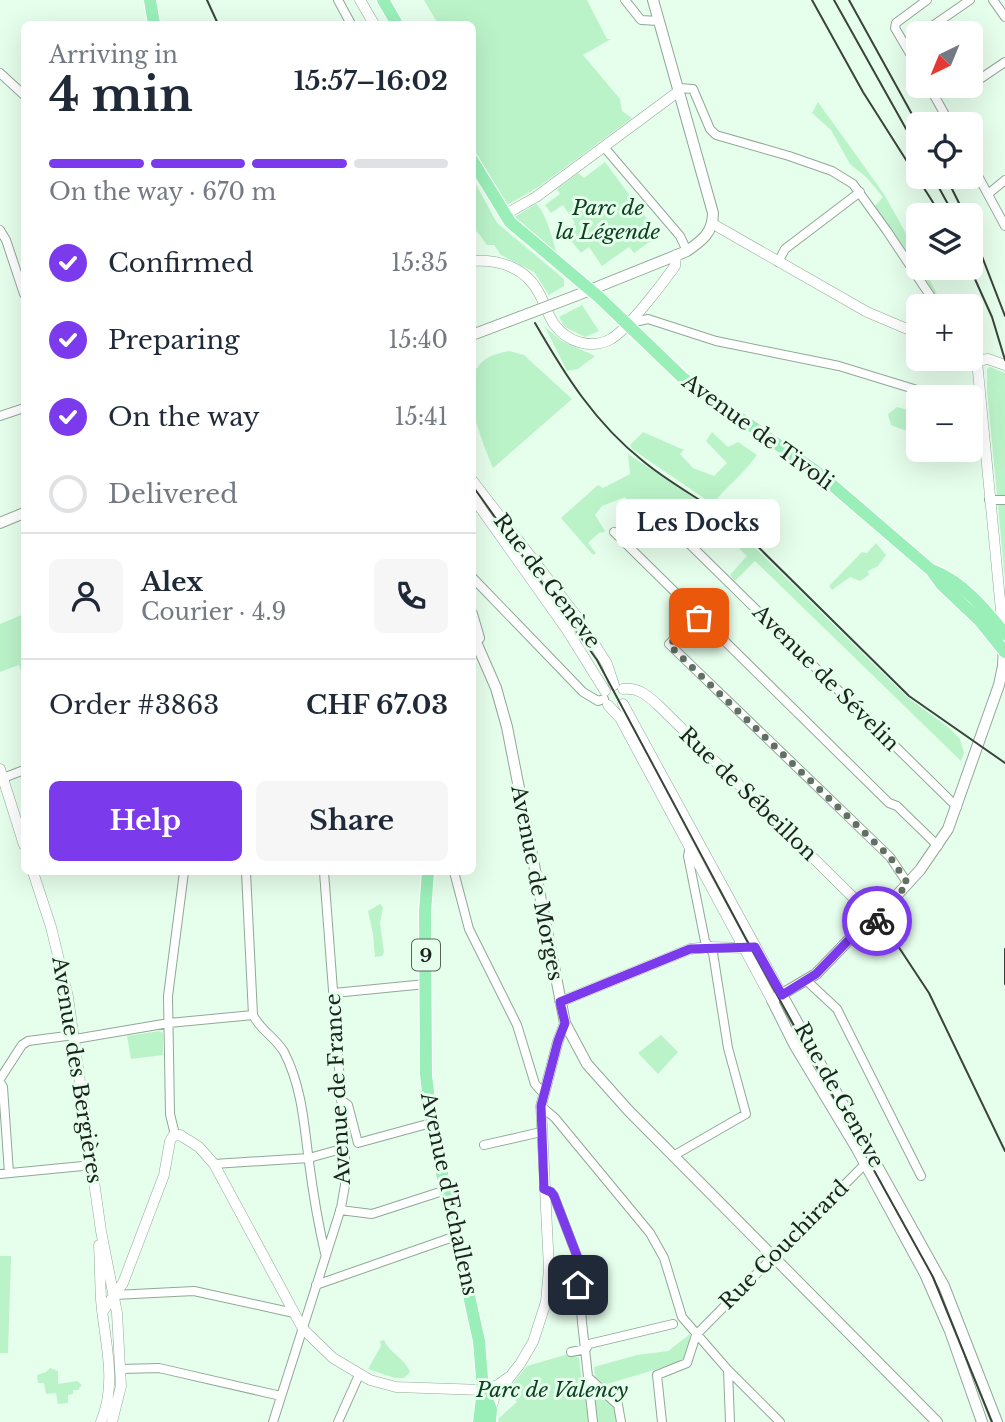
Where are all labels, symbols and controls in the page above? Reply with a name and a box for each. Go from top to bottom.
north arrow [906,21,984,98]
map controls [906,21,983,462]
text: Arriving in [49,41,178,69]
text: 15:57–16:02 [294,65,448,97]
text: 4 min [49,66,193,123]
button: locate [906,112,983,189]
text: On the way · 670 m [49,178,276,206]
park label: Parc de la Légende [556,195,661,245]
button: layers [906,203,983,280]
icon: check [49,244,87,282]
text: Confirmed [108,247,253,279]
text: 15:35 [391,249,448,277]
button: + [906,294,983,371]
icon: check [49,321,87,359]
text: Preparing [108,324,240,356]
text: 15:40 [388,326,448,354]
street label: Avenue de Tivoli [676,368,839,496]
button: − [906,385,983,462]
icon: check [49,398,87,436]
text: On the way [108,401,260,433]
text: 15:41 [394,403,448,431]
text: Delivered [108,478,238,510]
callout: Les Docks [617,499,781,548]
street label: Rue de Genève [488,509,606,653]
text: Les Docks [637,509,759,537]
button: person [49,559,123,633]
button: phone [374,559,448,633]
text: Alex [141,566,203,598]
pin [669,588,729,648]
text: Courier · 4.9 [141,598,286,626]
icon: bag [680,599,718,637]
street label: Avenue de Sévelin [747,599,905,757]
text: Order #3863 [49,689,219,721]
text: CHF 67.03 [306,689,448,721]
street label: Rue de Sébeillon [674,722,822,866]
button: Help [49,781,242,861]
button: Share [256,781,448,861]
street label: Avenue de Morges [505,782,569,983]
courier [842,886,912,956]
icon: bike [858,902,896,940]
road number: 9 [412,939,440,970]
street label: Avenue des Bergières [46,954,108,1185]
street label: Avenue de France [320,993,356,1186]
street label: Rue de Genève [788,1018,890,1172]
street label: Avenue d'Echallens [415,1089,483,1298]
street label: Rue Couchirard [714,1175,854,1315]
pin [548,1255,608,1315]
icon: home [559,1266,597,1304]
park label: Parc de Valency [475,1377,628,1403]

